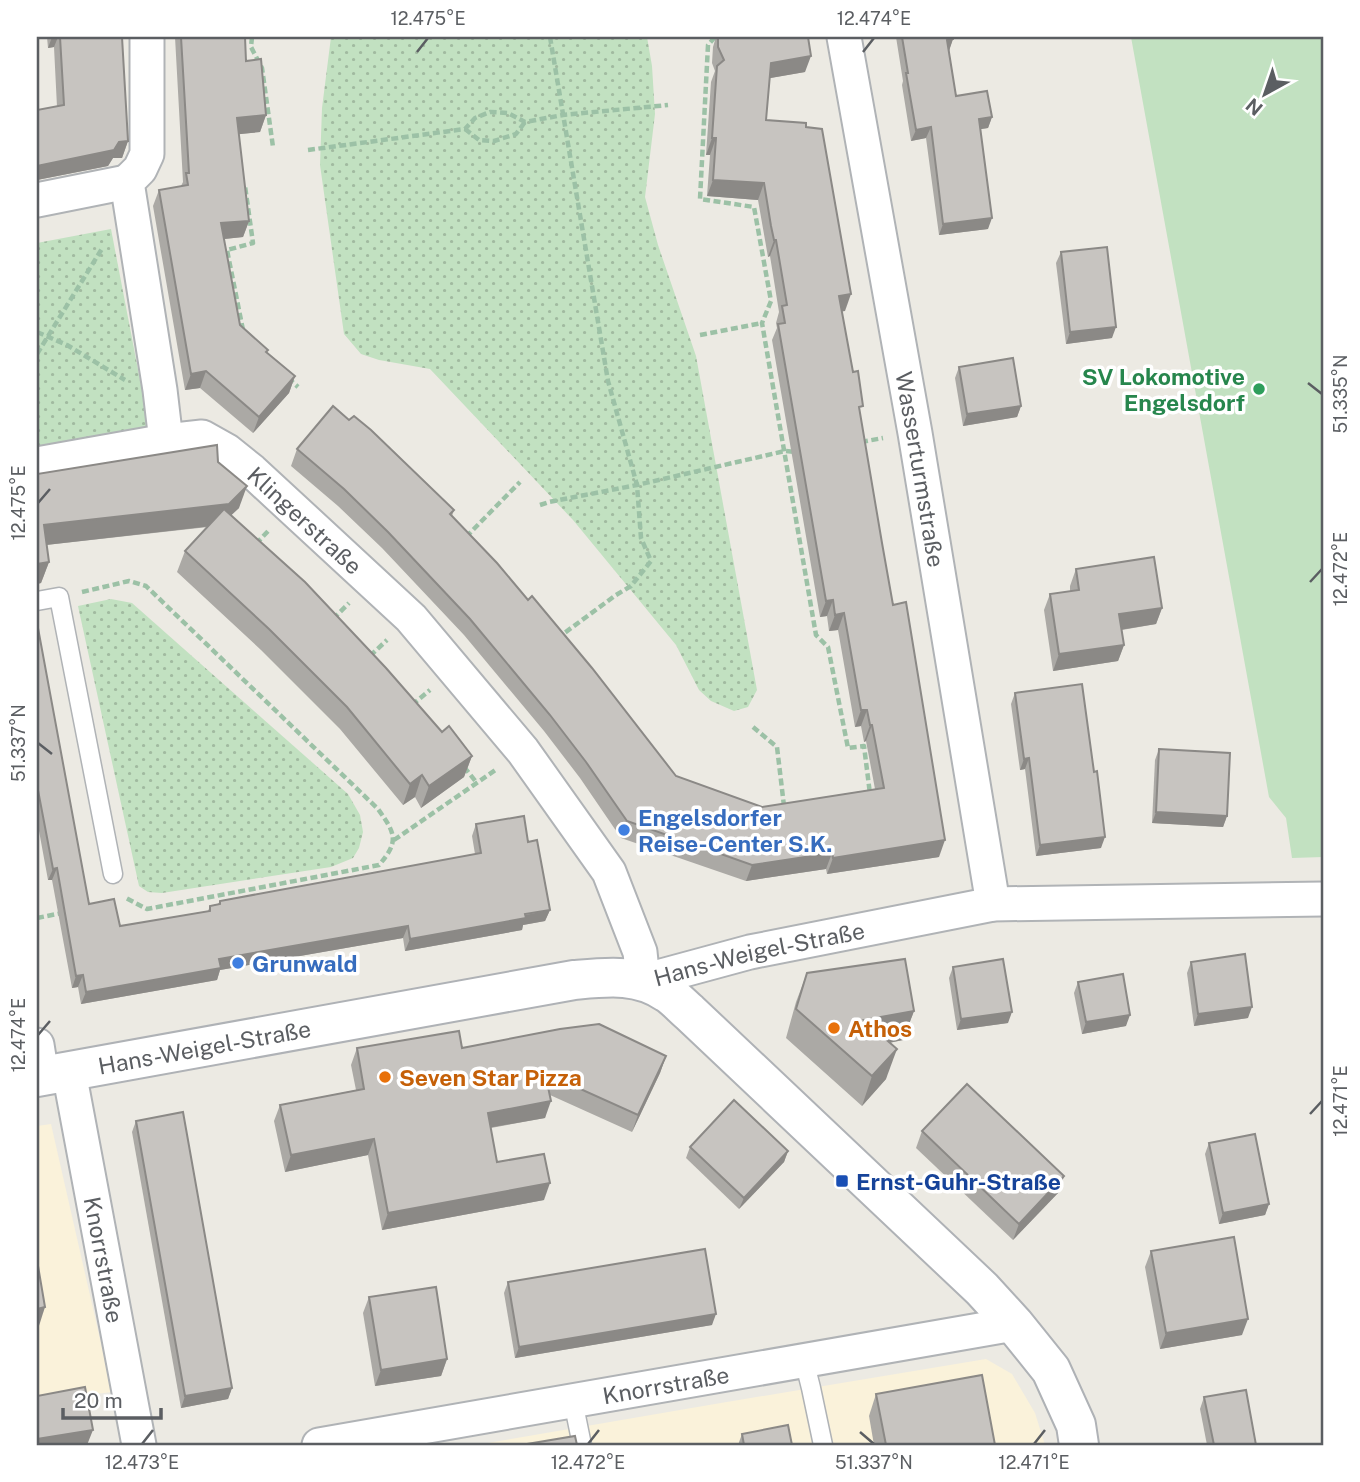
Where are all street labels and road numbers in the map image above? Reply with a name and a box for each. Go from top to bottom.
street label: Wasserturmstraße [891,369,950,569]
street label: Klingerstraße [242,461,368,579]
street label: Hans-Weigel-Straße [651,916,867,991]
street label: Hans-Weigel-Straße [96,1014,313,1079]
street label: Knorrstraße [79,1194,129,1325]
street label: Knorrstraße [600,1360,731,1409]

